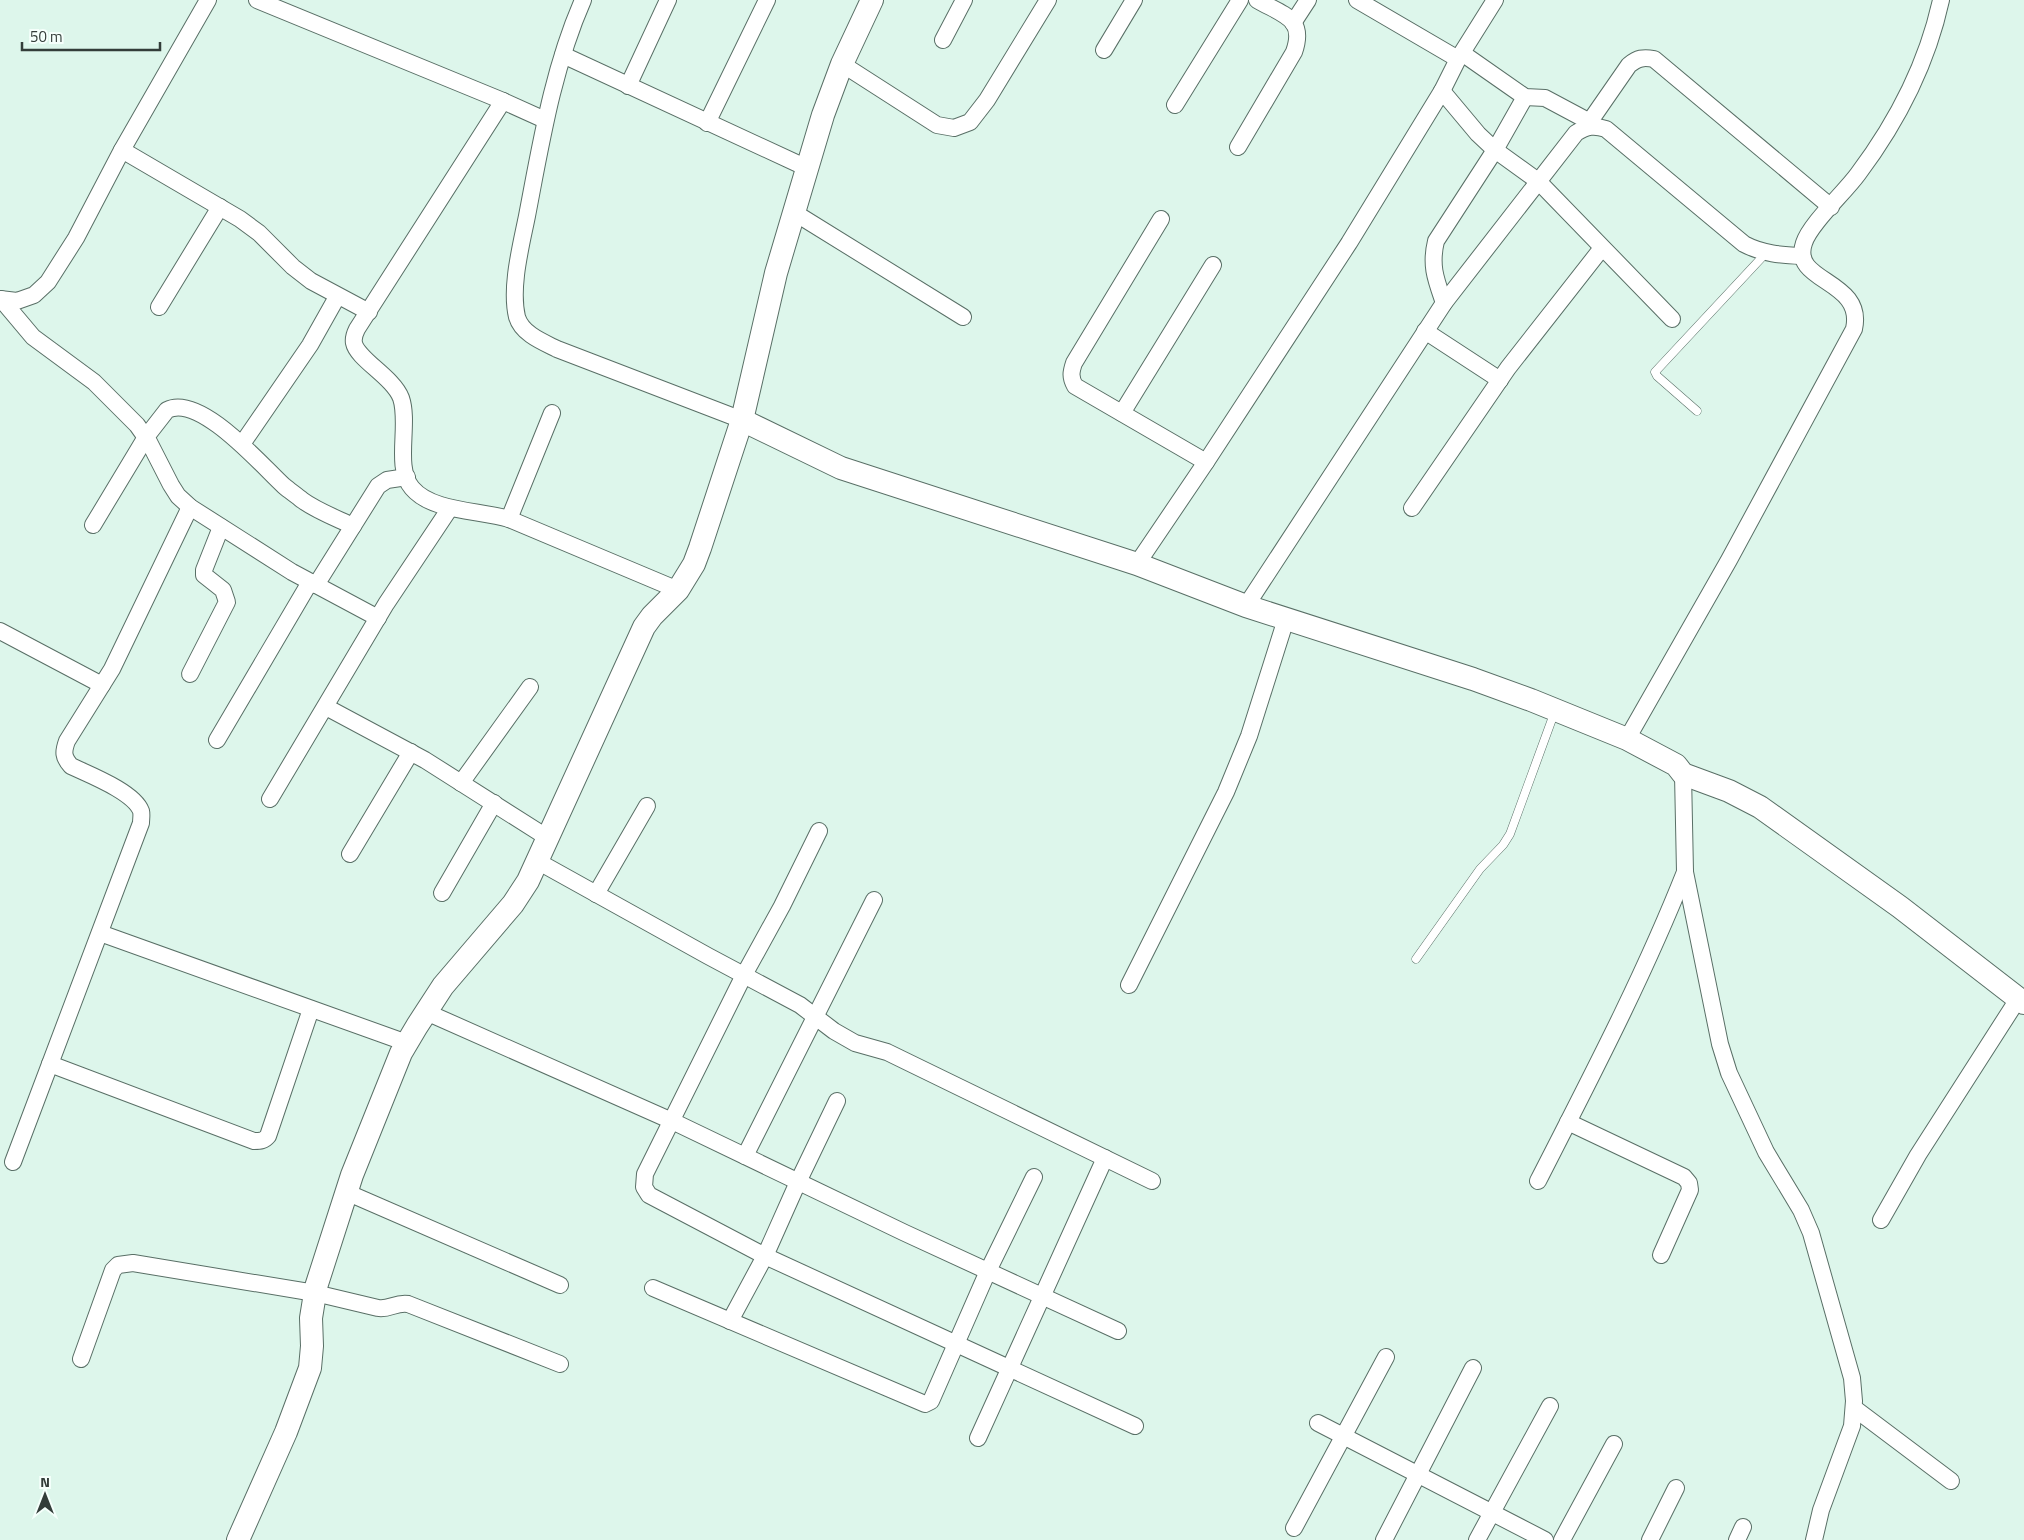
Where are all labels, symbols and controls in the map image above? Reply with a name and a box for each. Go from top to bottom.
scale bar [22,20,160,52]
text: 50 m [30,25,63,48]
north arrow [20,1470,70,1520]
text: N [40,1471,50,1492]

